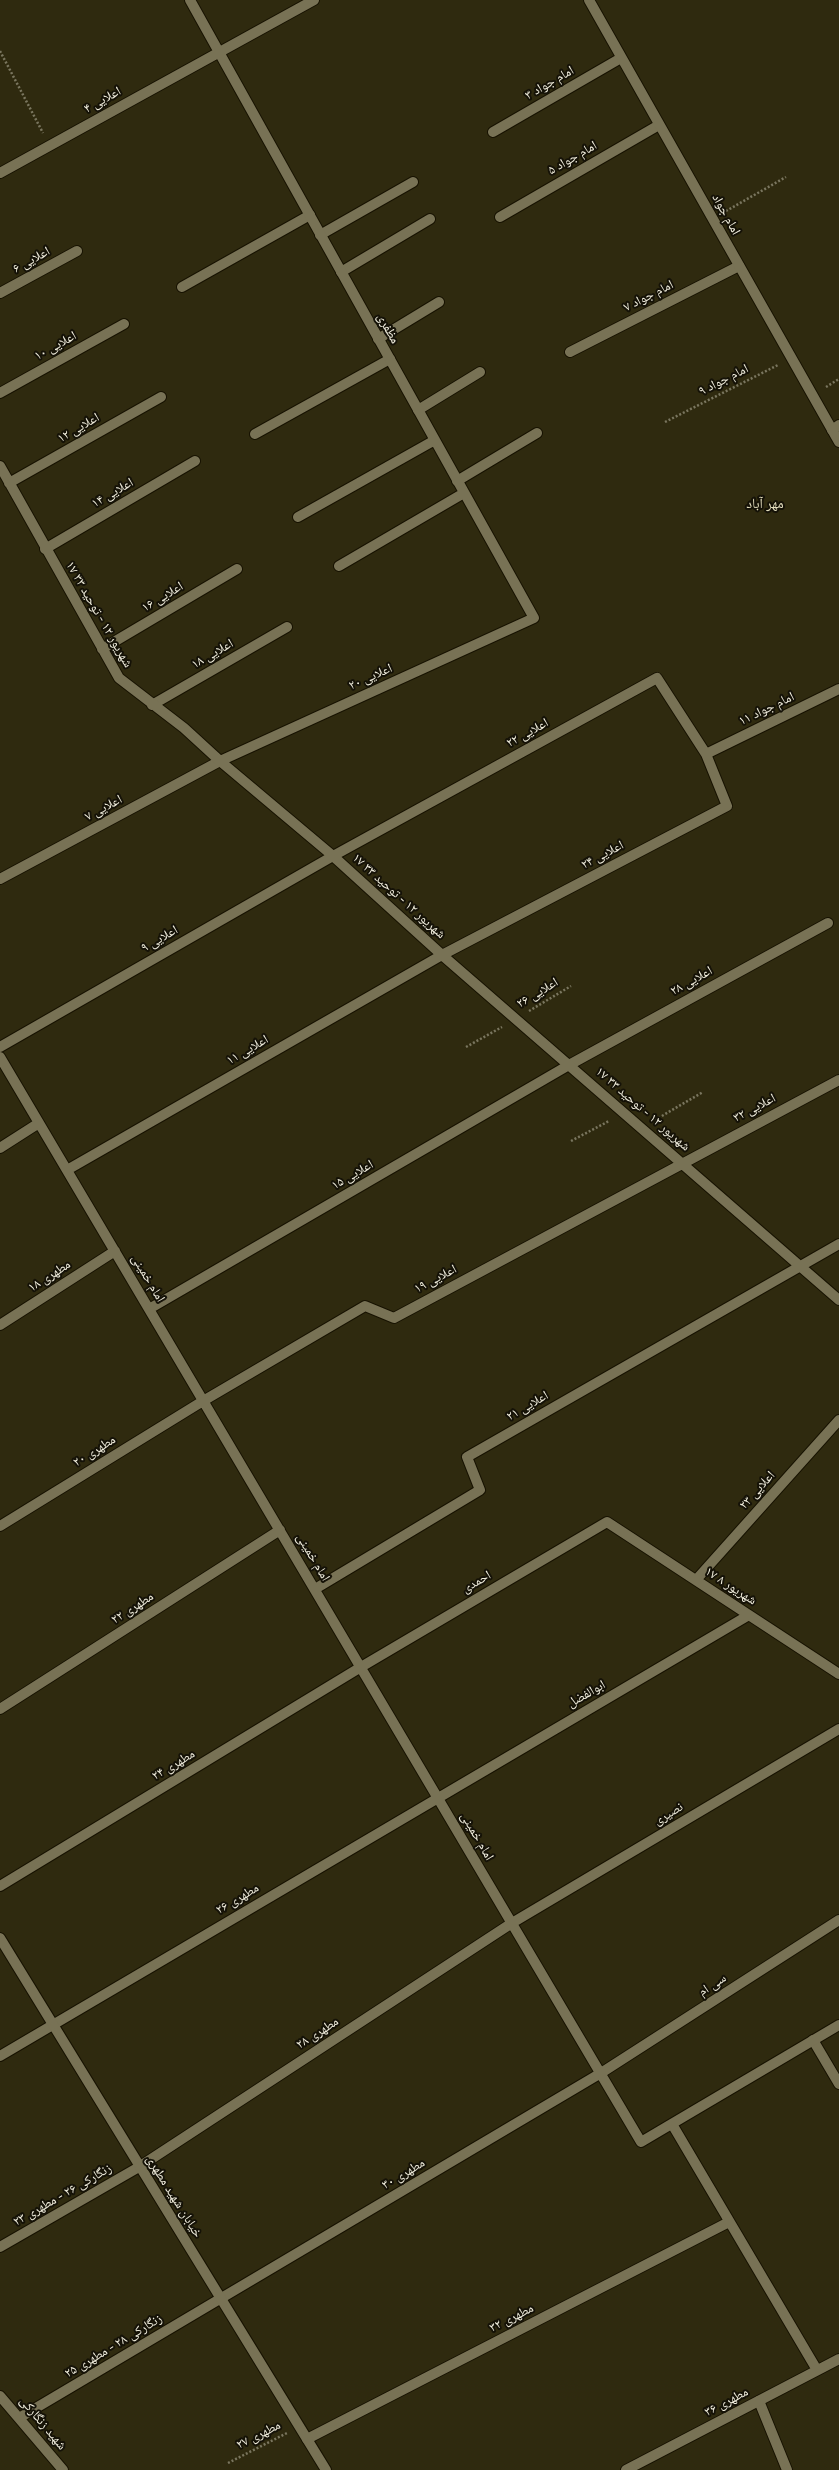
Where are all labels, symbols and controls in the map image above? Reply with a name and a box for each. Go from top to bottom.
street label: امام جواد ۳ [523,64,577,104]
street label: اعلایی ۴ [82,84,124,118]
street label: امام جواد ۵ [546,139,600,179]
street label: امام جواد [707,192,743,238]
street label: اعلایی ۶ [11,244,53,278]
street label: امام جواد ۷ [621,278,677,316]
street label: مظفری [372,311,402,347]
street label: اعلایی ۱۰ [32,329,80,365]
street label: امام جواد ۹ [696,362,752,400]
street label: اعلایی ۱۲ [55,411,103,447]
street label: اعلایی ۱۴ [89,476,137,512]
district label: مهر آباد [746,497,784,513]
street label: ۱۷ شهریور ۱۲ - توحید ۳۳ [61,559,135,671]
street label: اعلایی ۱۶ [139,579,187,617]
street label: اعلایی ۱۸ [189,637,237,673]
street label: اعلایی ۲۰ [347,662,395,694]
street label: امام جواد ۱۱ [737,690,797,730]
street label: اعلایی ۲۲ [504,716,552,752]
street label: اعلایی ۷ [83,793,125,825]
street label: اعلایی ۲۴ [579,838,627,874]
street label: ۱۷ شهریور ۱۲ - توحید ۳۳ [348,851,448,943]
street label: اعلایی ۹ [139,923,181,957]
street label: اعلایی ۲۸ [668,964,716,1000]
street label: اعلایی ۲۶ [514,975,562,1013]
street label: اعلایی ۱۱ [224,1033,272,1069]
street label: ۱۷ شهریور ۱۲ - توحید ۳۳ [592,1065,692,1155]
street label: اعلایی ۳۲ [731,1091,779,1127]
street label: اعلایی ۱۵ [329,1158,377,1194]
street label: امام خمینی [127,1252,167,1306]
street label: مطهری ۱۸ [26,1258,74,1296]
street label: اعلایی ۱۹ [412,1262,460,1298]
street label: اعلایی ۲۱ [504,1389,552,1425]
street label: مطهری ۲۰ [71,1433,119,1471]
street label: اعلایی ۲۳ [737,1469,779,1513]
street label: امام خمینی [292,1531,332,1585]
street label: ۱۷ شهریور ۸ [701,1565,759,1609]
street label: احمدی [460,1569,494,1597]
street label: مطهری ۲۲ [109,1590,157,1628]
street label: ابوالفضل [565,1678,609,1712]
street label: مطهری ۲۴ [150,1747,198,1785]
street label: نصیری [651,1800,687,1830]
street label: امام خمینی [456,1810,496,1864]
street label: مطهری ۲۶ [214,1881,262,1919]
street label: سی ام [696,1971,730,2001]
street label: مطهری ۲۸ [294,2015,342,2053]
street label: خیابان شهید مطهری [142,2153,204,2241]
street label: مطهری ۳۰ [380,2156,428,2194]
street label: زنگارکی ۲۶ - مطهری ۲۳ [11,2162,115,2230]
street label: مطهری ۳۲ [487,2301,537,2337]
street label: زنگارکی ۲۸ - مطهری ۲۵ [63,2312,165,2382]
street label: مطهری ۳۶ [702,2385,752,2421]
street label: شهید زنگارکی [15,2394,69,2454]
street label: مطهری ۲۷ [234,2418,284,2454]

